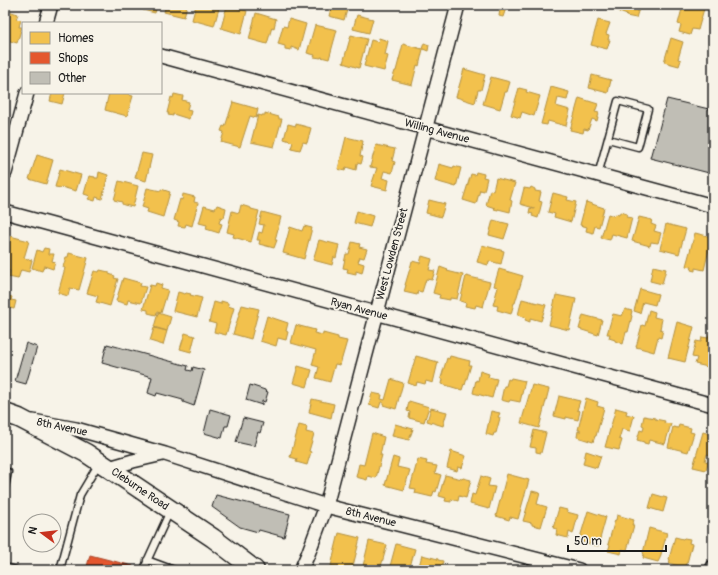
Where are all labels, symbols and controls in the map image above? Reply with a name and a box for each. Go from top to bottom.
legend [22,22,162,94]
text: Homes [58,31,94,46]
text: Shops [58,51,89,66]
text: Other [58,71,87,86]
street label: Willing Avenue [403,116,471,146]
street label: West Lowden Street [373,206,411,302]
street label: Ryan Avenue [329,295,389,323]
street label: 8th Avenue [36,415,89,439]
street label: Cleburne Road [109,465,171,513]
street label: 8th Avenue [345,504,398,530]
north arrow [22,513,62,553]
text: N [26,525,40,536]
scale bar [568,527,666,553]
text: 50 m [574,534,602,549]

